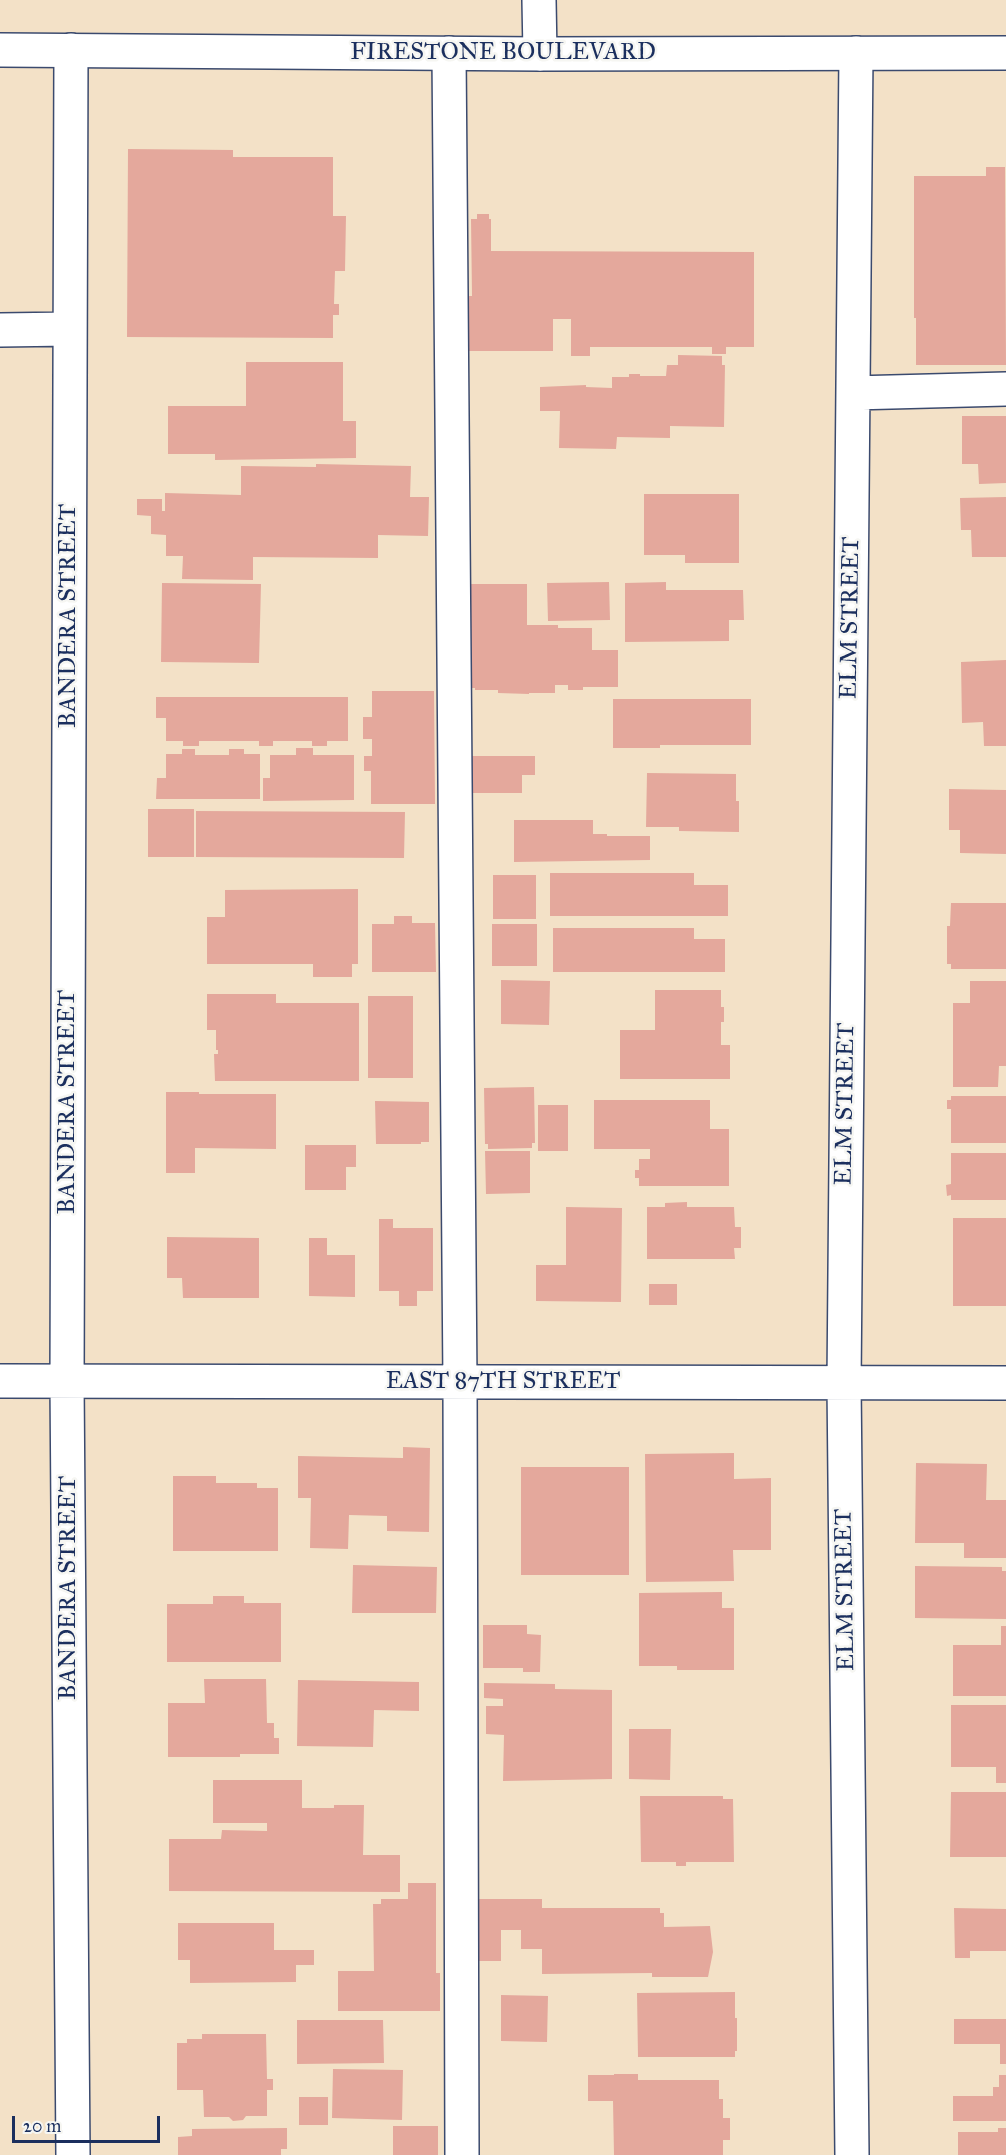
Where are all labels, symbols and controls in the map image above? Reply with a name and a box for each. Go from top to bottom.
street label: FIRESTONE BOULEVARD [350,39,656,67]
street label: BANDERA STREET [55,504,83,728]
street label: ELM STREET [835,536,867,700]
street label: BANDERA STREET [54,990,82,1214]
street label: ELM STREET [830,1022,862,1186]
street label: EAST 87TH STREET [386,1368,620,1396]
street label: BANDERA STREET [55,1476,83,1700]
street label: ELM STREET [830,1508,862,1672]
scale bar [15,2104,164,2142]
text: 20 m [23,2115,61,2137]

